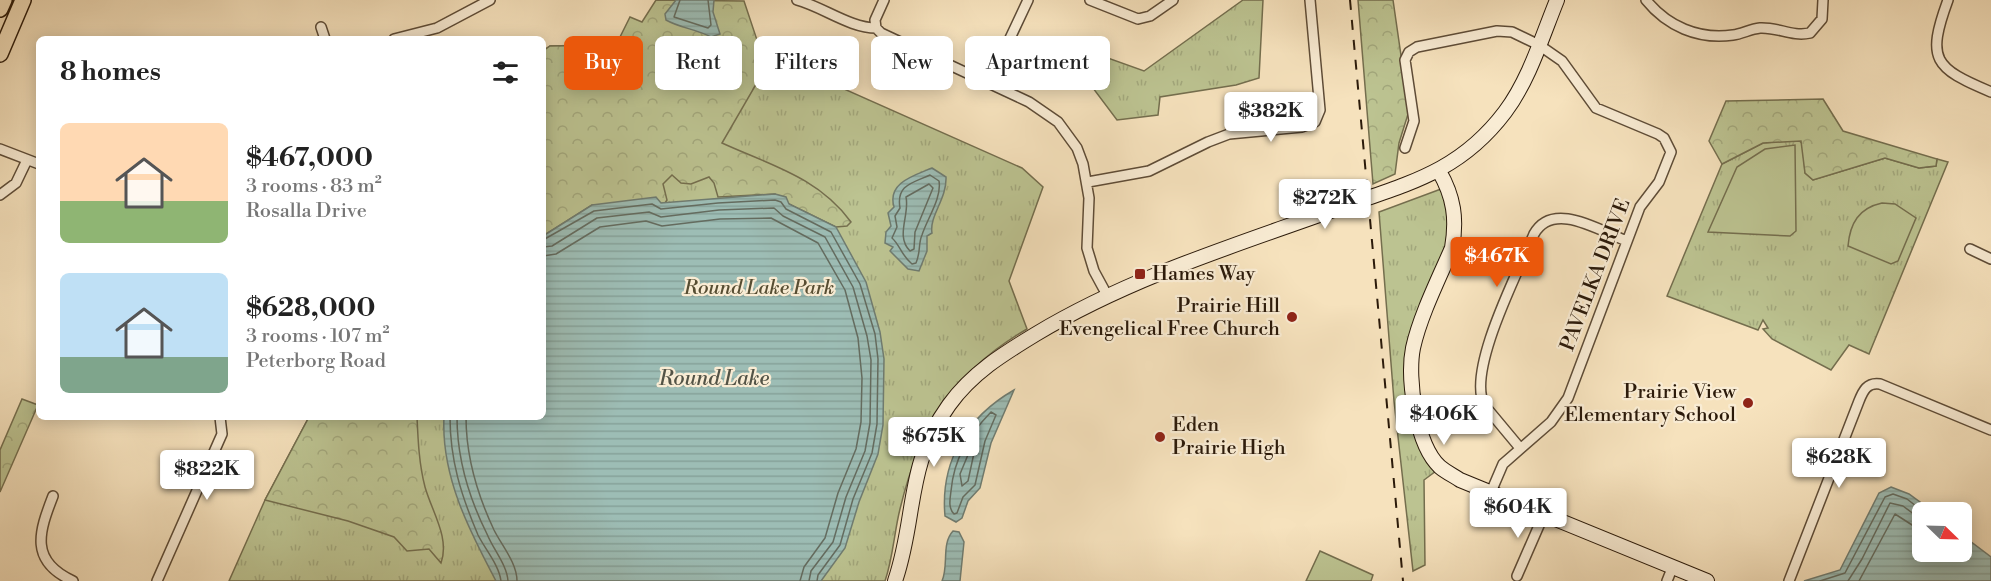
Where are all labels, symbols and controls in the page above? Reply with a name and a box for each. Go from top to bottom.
chip: Buy [564,36,643,90]
chip: Rent [655,36,742,90]
chip: Filters [754,36,859,90]
chip: New [871,36,953,90]
chip: Apartment [965,36,1110,90]
text: 8 homes [60,56,161,88]
icon: filters [489,56,522,89]
pin: $382K [1229,92,1313,143]
text: $382K [1238,99,1304,124]
text: $467,000 [246,142,373,174]
icon: home [108,147,180,219]
text: 3 rooms · 83 m² [246,174,382,199]
pin: $272K [1283,179,1367,230]
text: $272K [1293,186,1357,211]
street label: PAVELKA DRIVE [1555,195,1637,355]
text: Rosalla Drive [246,199,367,224]
pin: $467K [1455,237,1539,288]
text: $467K [1465,244,1529,269]
place label: Hames Way [1152,262,1255,287]
marker: Hames Way [1133,267,1147,281]
park label: Round Lake Park [683,276,834,301]
text: $628,000 [246,292,375,324]
place label: Prairie Hill Evengelical Free Church [1059,294,1280,342]
icon: home [108,297,180,369]
marker: Prairie Hill Evengelical Free Church [1285,310,1299,324]
text: 3 rooms · 107 m² [246,324,390,349]
text: Peterborg Road [246,349,386,374]
water label: Round Lake [658,366,769,392]
place label: Prairie View Elementary School [1564,380,1737,428]
pin: $406K [1402,395,1486,446]
marker: Prairie View Elementary School [1741,396,1755,410]
text: $406K [1410,402,1478,427]
place label: Eden Prairie High [1172,413,1286,461]
pin: $675K [892,417,976,468]
text: $675K [902,424,966,449]
marker: Eden Prairie High [1153,430,1167,444]
pin: $628K [1797,438,1881,489]
text: $628K [1806,445,1872,470]
pin: $822K [165,450,249,501]
text: $822K [174,457,240,482]
pin: $604K [1476,488,1560,539]
text: $604K [1484,495,1552,520]
north arrow [1912,502,1972,562]
map controls [1912,502,1972,562]

